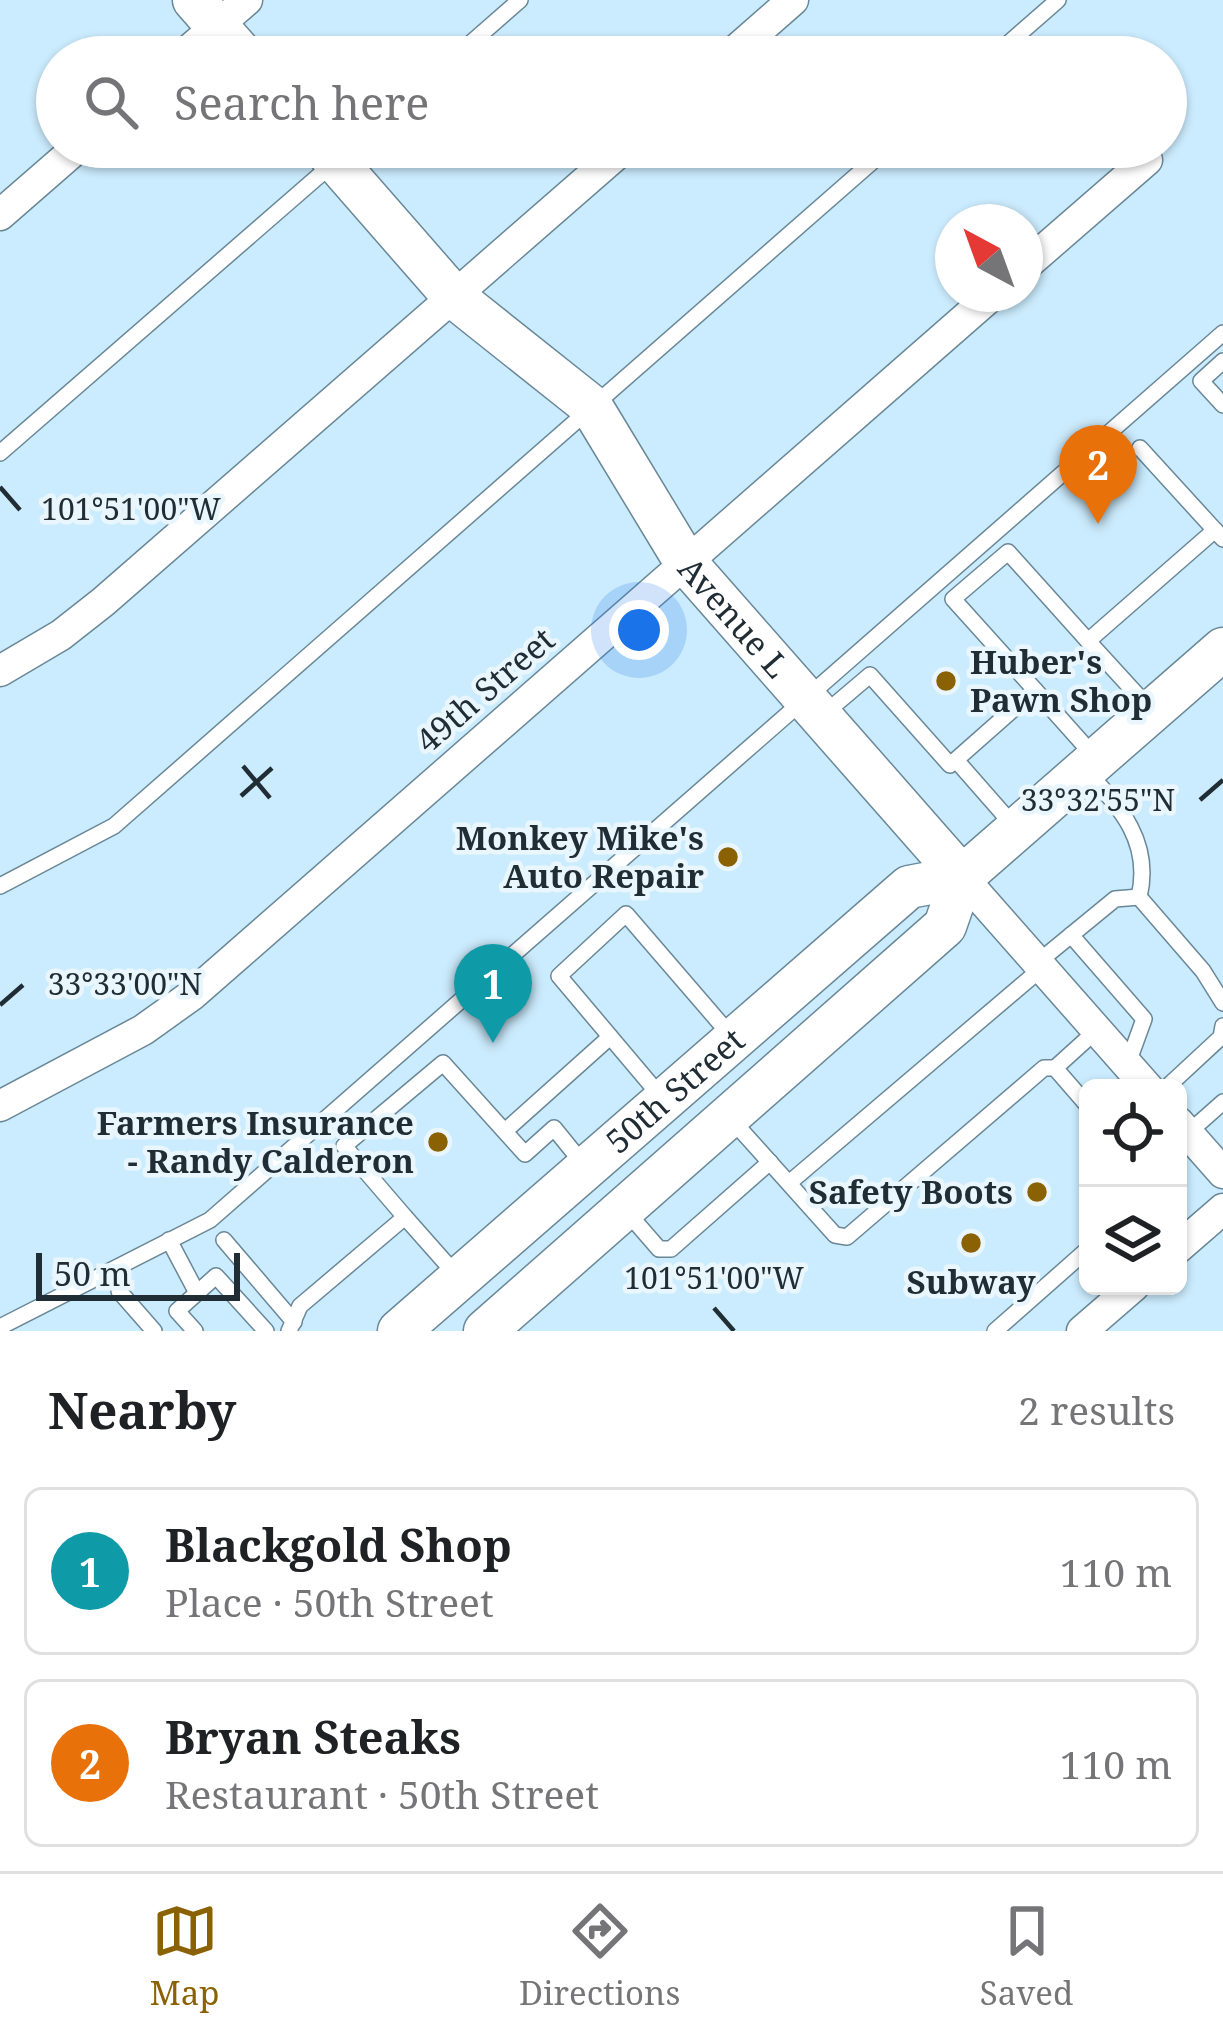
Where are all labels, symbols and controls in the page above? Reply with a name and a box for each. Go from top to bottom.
search box [36,36,1187,168]
icon: search [78,69,144,135]
text: Search here [174,72,429,133]
north arrow [935,204,1043,312]
pin: 2 [1059,425,1137,524]
text: 101°51'00"W [41,488,221,529]
street label: Avenue L [669,547,800,687]
your location [609,600,669,660]
street label: 49th Street [406,617,564,762]
place label: Huber's Pawn Shop [970,639,1152,722]
marker: Huber's Pawn Shop [933,668,959,694]
text: 33°32'55"N [1021,779,1175,820]
place label: Monkey Mike's Auto Repair [456,815,704,898]
marker: Monkey Mike's Auto Repair [715,844,741,870]
pin: 1 [454,944,532,1043]
text: 33°33'00"N [48,963,202,1004]
street label: 50th Street [596,1017,754,1163]
map controls [1079,1079,1187,1295]
button: locate [1079,1079,1187,1187]
place label: Farmers Insurance - Randy Calderon [97,1100,414,1183]
marker: Farmers Insurance - Randy Calderon [425,1129,451,1155]
place label: Safety Boots [809,1169,1013,1214]
marker: Safety Boots [1024,1179,1050,1205]
button: layers [1079,1187,1187,1295]
marker: Subway [958,1230,984,1256]
scale bar [36,1247,240,1300]
text: 50 m [54,1251,131,1296]
text: 101°51'00"W [624,1257,804,1298]
place label: Subway [906,1259,1036,1304]
text: Nearby [48,1374,236,1444]
text: 2 results [1018,1383,1175,1436]
text: Blackgold Shop [165,1514,512,1575]
text: 1 [79,1545,101,1598]
text: 110 m [1060,1545,1172,1598]
text: Place · 50th Street [165,1575,494,1628]
text: Bryan Steaks [165,1706,461,1767]
text: 2 [79,1737,101,1790]
text: 110 m [1060,1737,1172,1790]
text: Restaurant · 50th Street [165,1767,599,1820]
tab: Map [150,1898,220,2015]
tab: Directions [519,1898,680,2015]
tab: Saved [980,1898,1073,2015]

